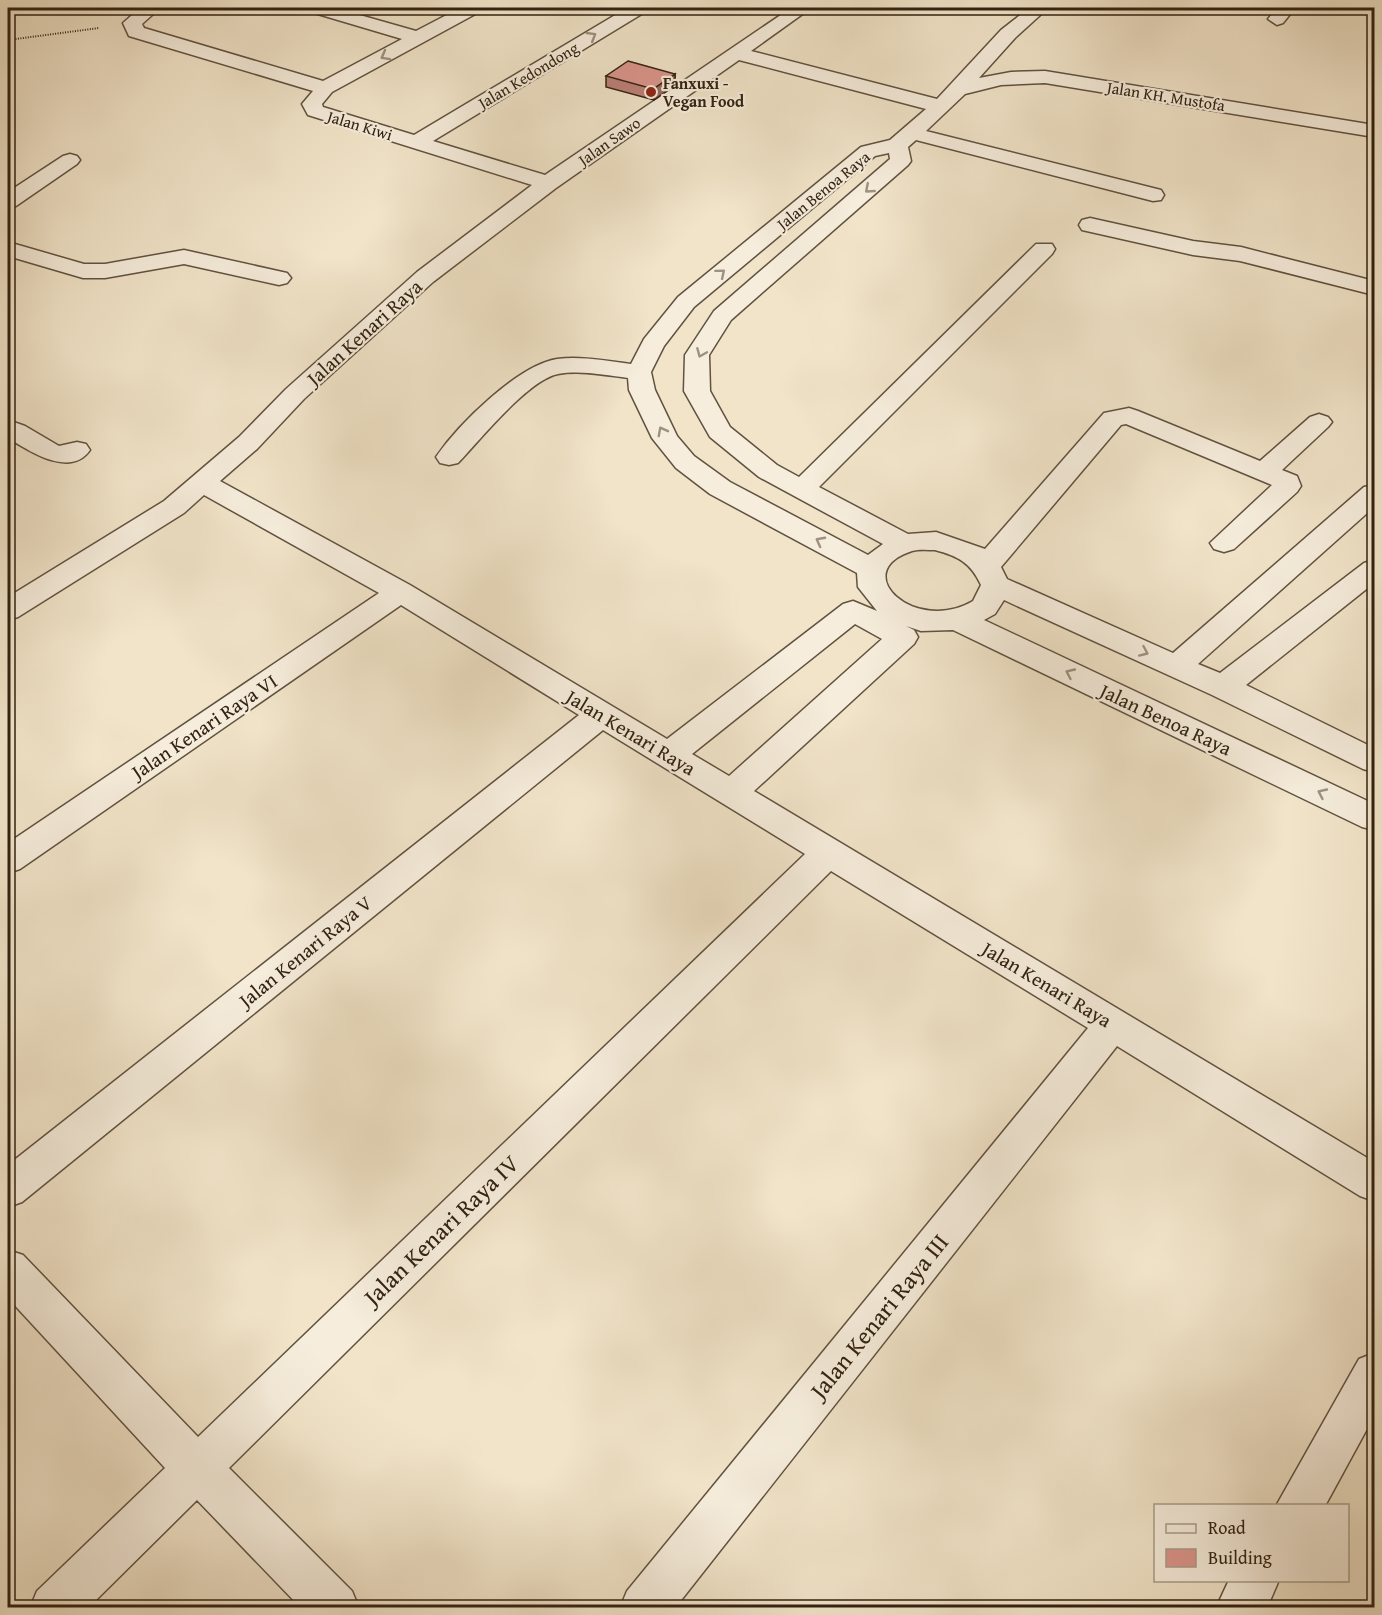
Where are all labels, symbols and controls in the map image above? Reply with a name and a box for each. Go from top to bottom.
one-way arrow [586,31,596,43]
street label: Jalan Kedondong [471,35,583,116]
one-way arrow [381,49,391,60]
place label: Fanxuxi - Vegan Food [663,71,745,113]
street label: Jalan KH. Mustofa [1103,75,1227,117]
marker: Fanxuxi - Vegan Food [644,85,658,99]
street label: Jalan Kiwi [323,103,396,146]
street label: Jalan Sawo [571,111,645,173]
street label: Jalan Benoa Raya [770,145,875,236]
one-way arrow [865,182,876,193]
one-way arrow [714,269,725,280]
street label: Jalan Kenari Raya [298,272,429,394]
one-way arrow [696,346,708,357]
one-way arrow [658,427,669,438]
one-way arrow [816,537,826,548]
one-way arrow [1138,644,1149,656]
street label: Jalan Kenari Raya VI [123,666,283,787]
one-way arrow [1065,669,1076,681]
street label: Jalan Benoa Raya [1093,674,1237,762]
street label: Jalan Kenari Raya [558,680,702,782]
one-way arrow [1317,788,1328,800]
street label: Jalan Kenari Raya V [230,888,378,1016]
street label: Jalan Kenari Raya [974,932,1118,1034]
street label: Jalan Kenari Raya IV [353,1146,527,1316]
street label: Jalan Kenari Raya III [799,1226,957,1408]
legend [1154,1504,1349,1582]
text: Road [1208,1514,1246,1541]
text: Building [1208,1544,1272,1571]

